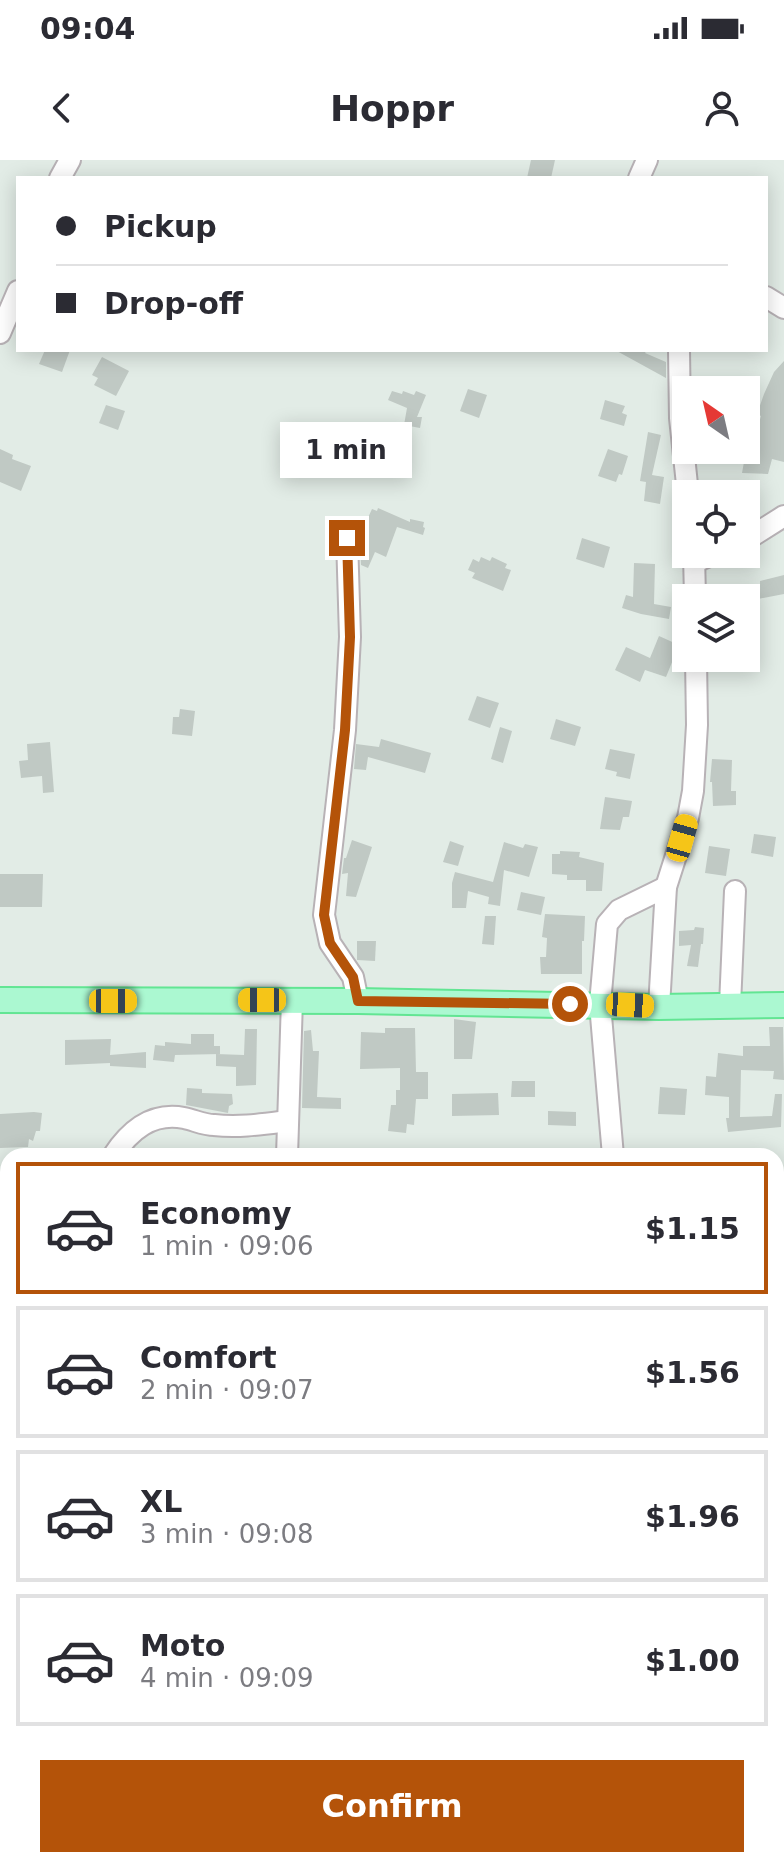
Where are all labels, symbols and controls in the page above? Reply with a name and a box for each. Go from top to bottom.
text: 09:04 [40,11,136,46]
icon: back [40,86,84,130]
icon: person [700,86,744,130]
text: Hoppr [330,88,454,129]
text: Pickup [104,209,217,244]
text: Drop-off [104,286,243,321]
north arrow [672,376,760,464]
map controls [672,376,760,672]
callout: 1 min [281,422,413,478]
text: 1 min [305,435,387,465]
button: locate [672,480,760,568]
route end [329,520,365,556]
button: layers [672,584,760,672]
car [664,812,700,864]
route start [552,986,588,1022]
car [238,988,286,1012]
car [89,989,137,1013]
car [605,992,655,1018]
icon: car [44,1192,116,1264]
text: Economy [140,1196,292,1231]
text: $1.15 [645,1211,740,1246]
text: 1 min · 09:06 [140,1231,314,1261]
icon: car [44,1336,116,1408]
text: Comfort [140,1340,277,1375]
text: $1.56 [645,1355,740,1390]
text: 2 min · 09:07 [140,1375,314,1405]
icon: car [44,1480,116,1552]
text: XL [140,1484,182,1519]
text: $1.96 [645,1499,740,1534]
text: 3 min · 09:08 [140,1519,314,1549]
icon: car [44,1624,116,1696]
text: Moto [140,1628,225,1663]
text: $1.00 [645,1643,740,1678]
text: 4 min · 09:09 [140,1663,314,1693]
button: Confirm [40,1760,744,1852]

